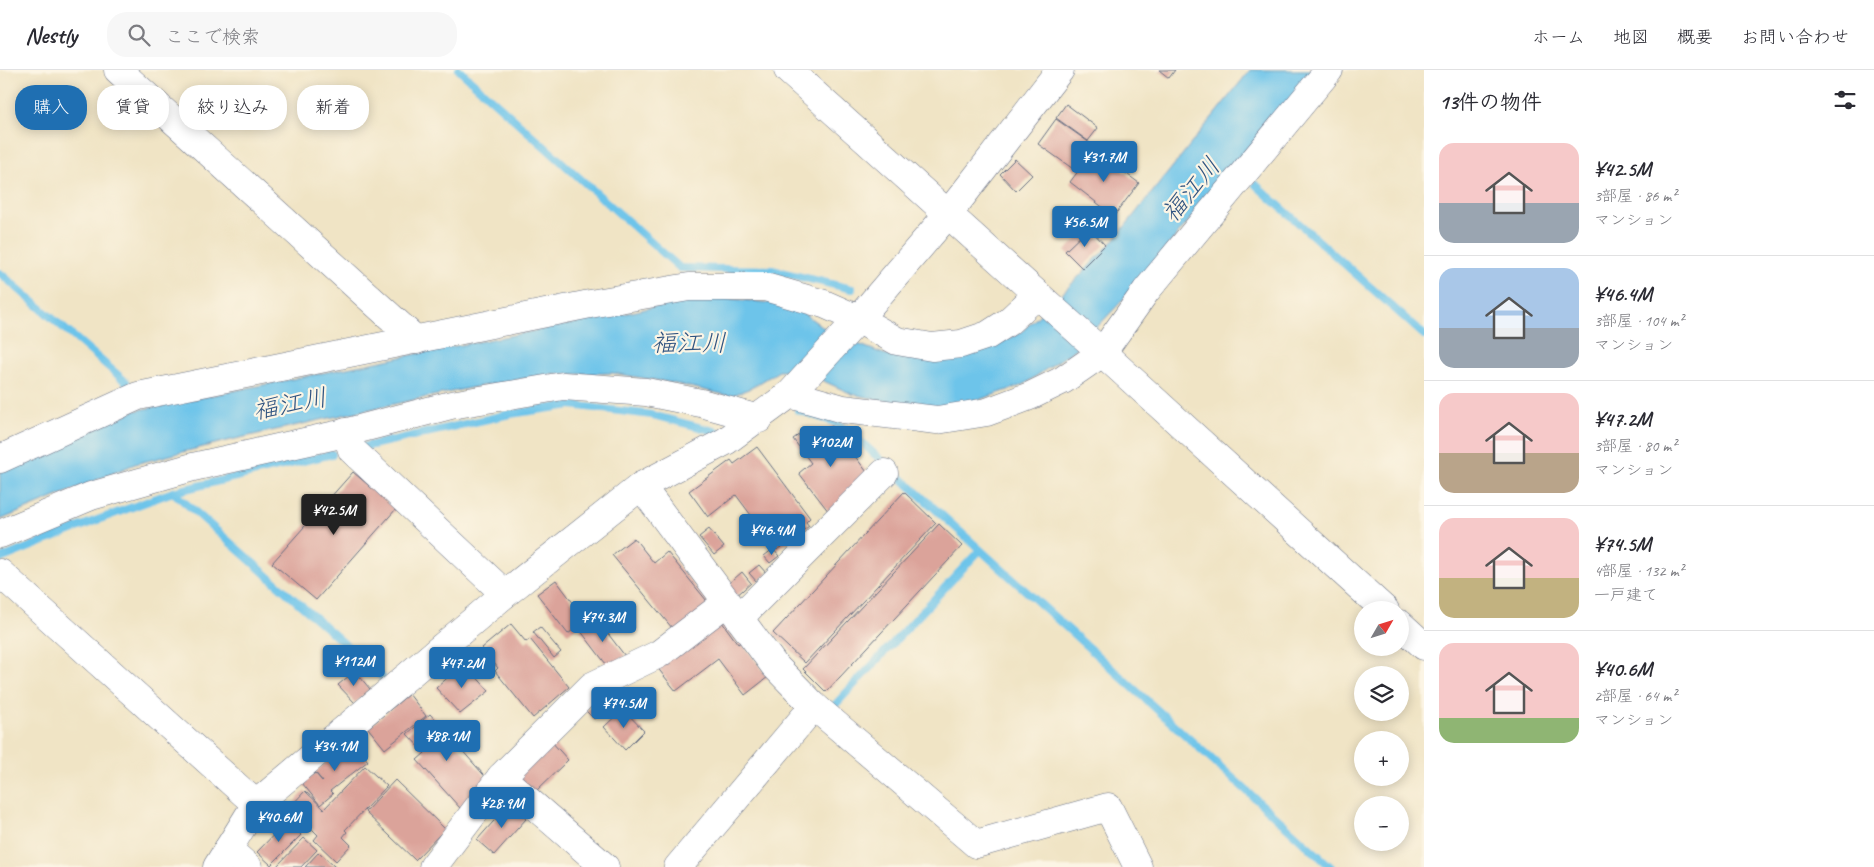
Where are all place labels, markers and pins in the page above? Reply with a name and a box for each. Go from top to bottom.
pin: ¥31.7M [1063,140,1145,183]
pin: ¥56.5M [1044,206,1126,248]
pin: ¥102M [796,426,866,468]
pin: ¥42.5M [293,494,375,536]
pin: ¥46.4M [731,514,813,556]
pin: ¥74.3M [562,600,644,643]
pin: ¥112M [319,644,389,687]
pin: ¥47.2M [421,646,503,689]
pin: ¥74.5M [583,686,665,729]
pin: ¥88.1M [406,720,488,762]
pin: ¥34.1M [294,730,376,772]
pin: ¥28.9M [461,786,543,829]
pin: ¥40.6M [238,800,320,843]

